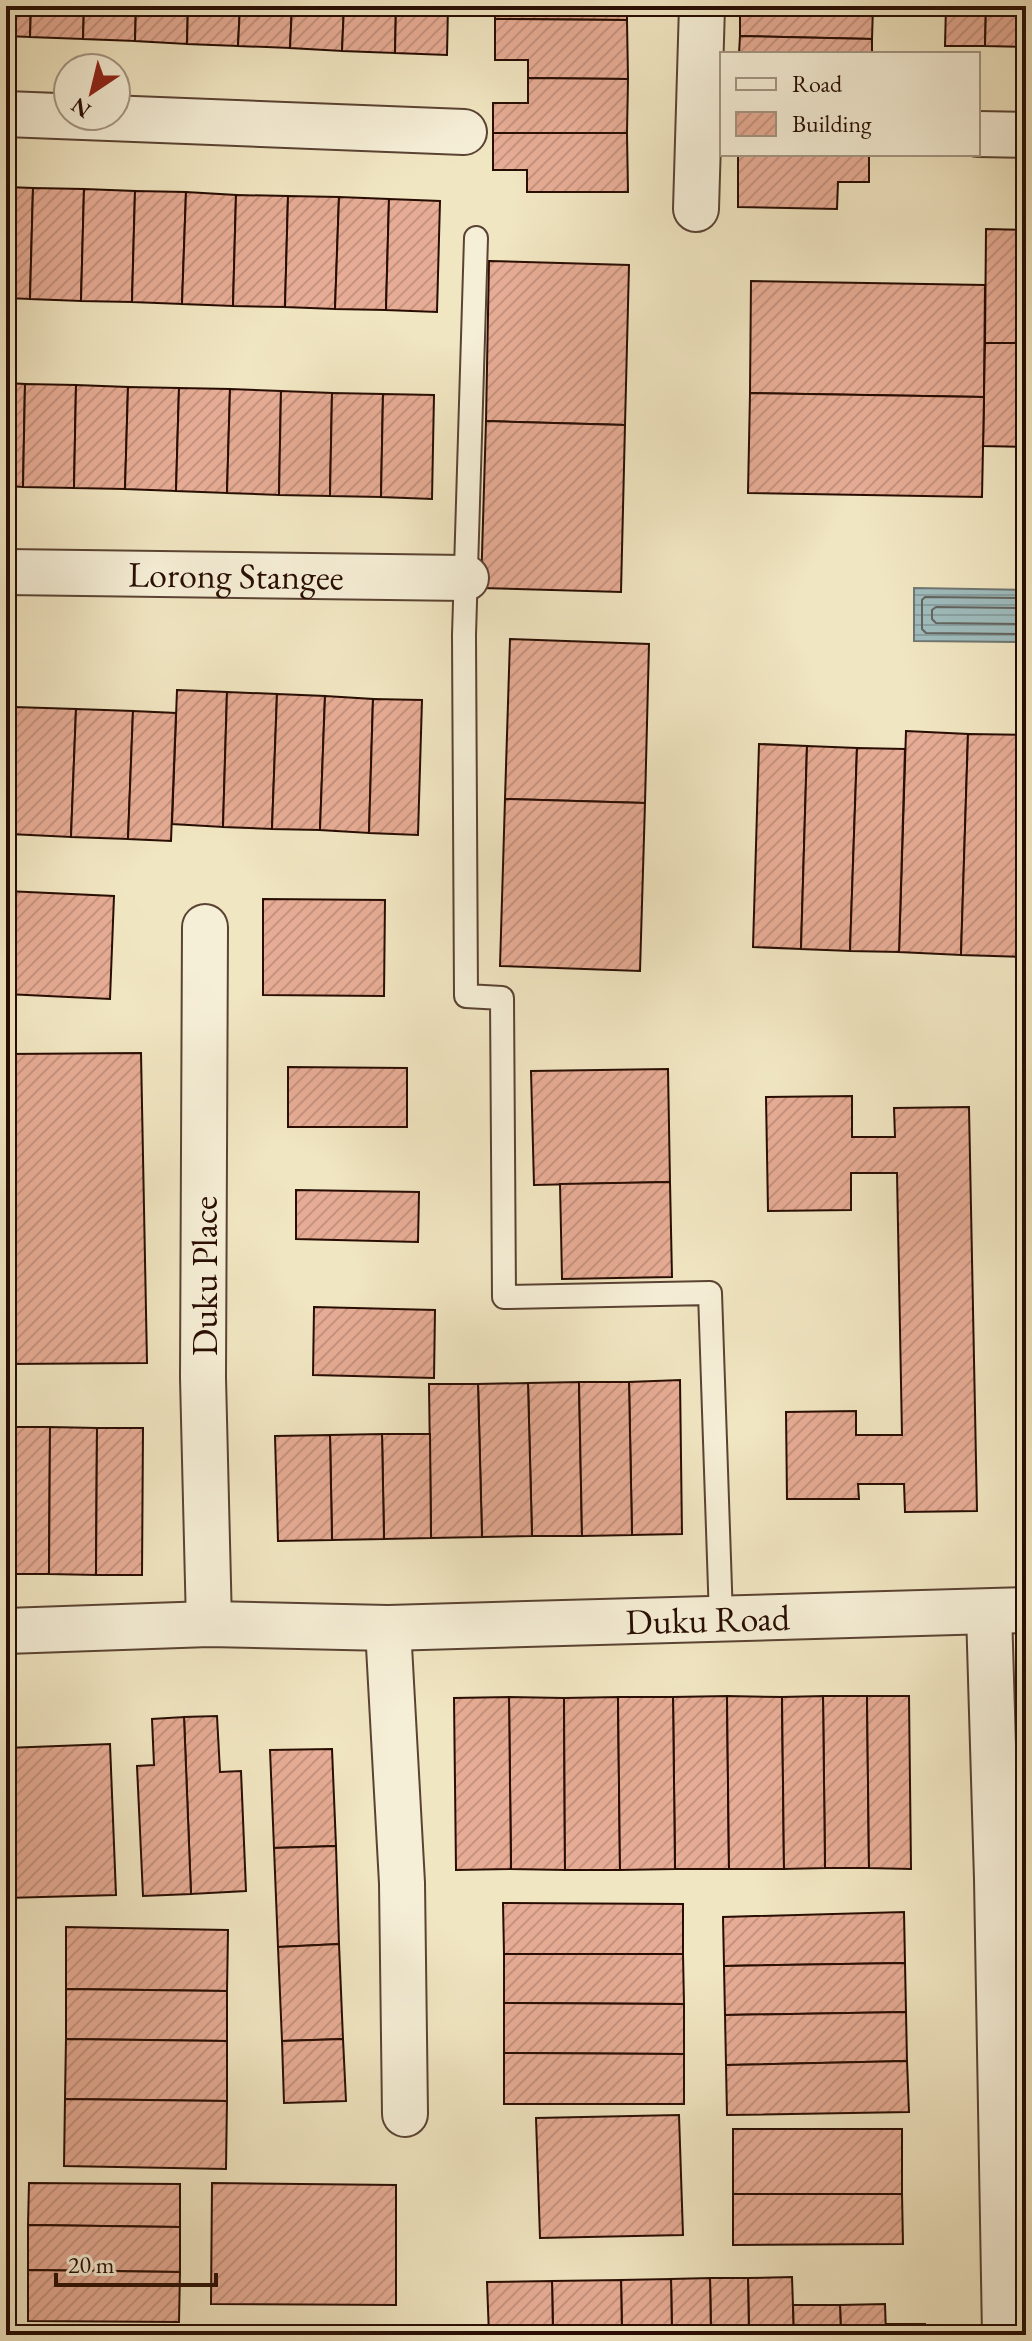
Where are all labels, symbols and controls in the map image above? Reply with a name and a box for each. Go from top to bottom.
north arrow [52,52,132,132]
legend [720,52,980,156]
text: Road [792,68,843,99]
text: N [65,91,96,125]
text: Building [792,108,872,139]
street label: Lorong Stangee [128,550,344,600]
street label: Duku Place [181,1196,228,1356]
street label: Duku Road [625,1593,791,1645]
scale bar [56,2237,216,2287]
text: 20 m [68,2249,115,2280]

